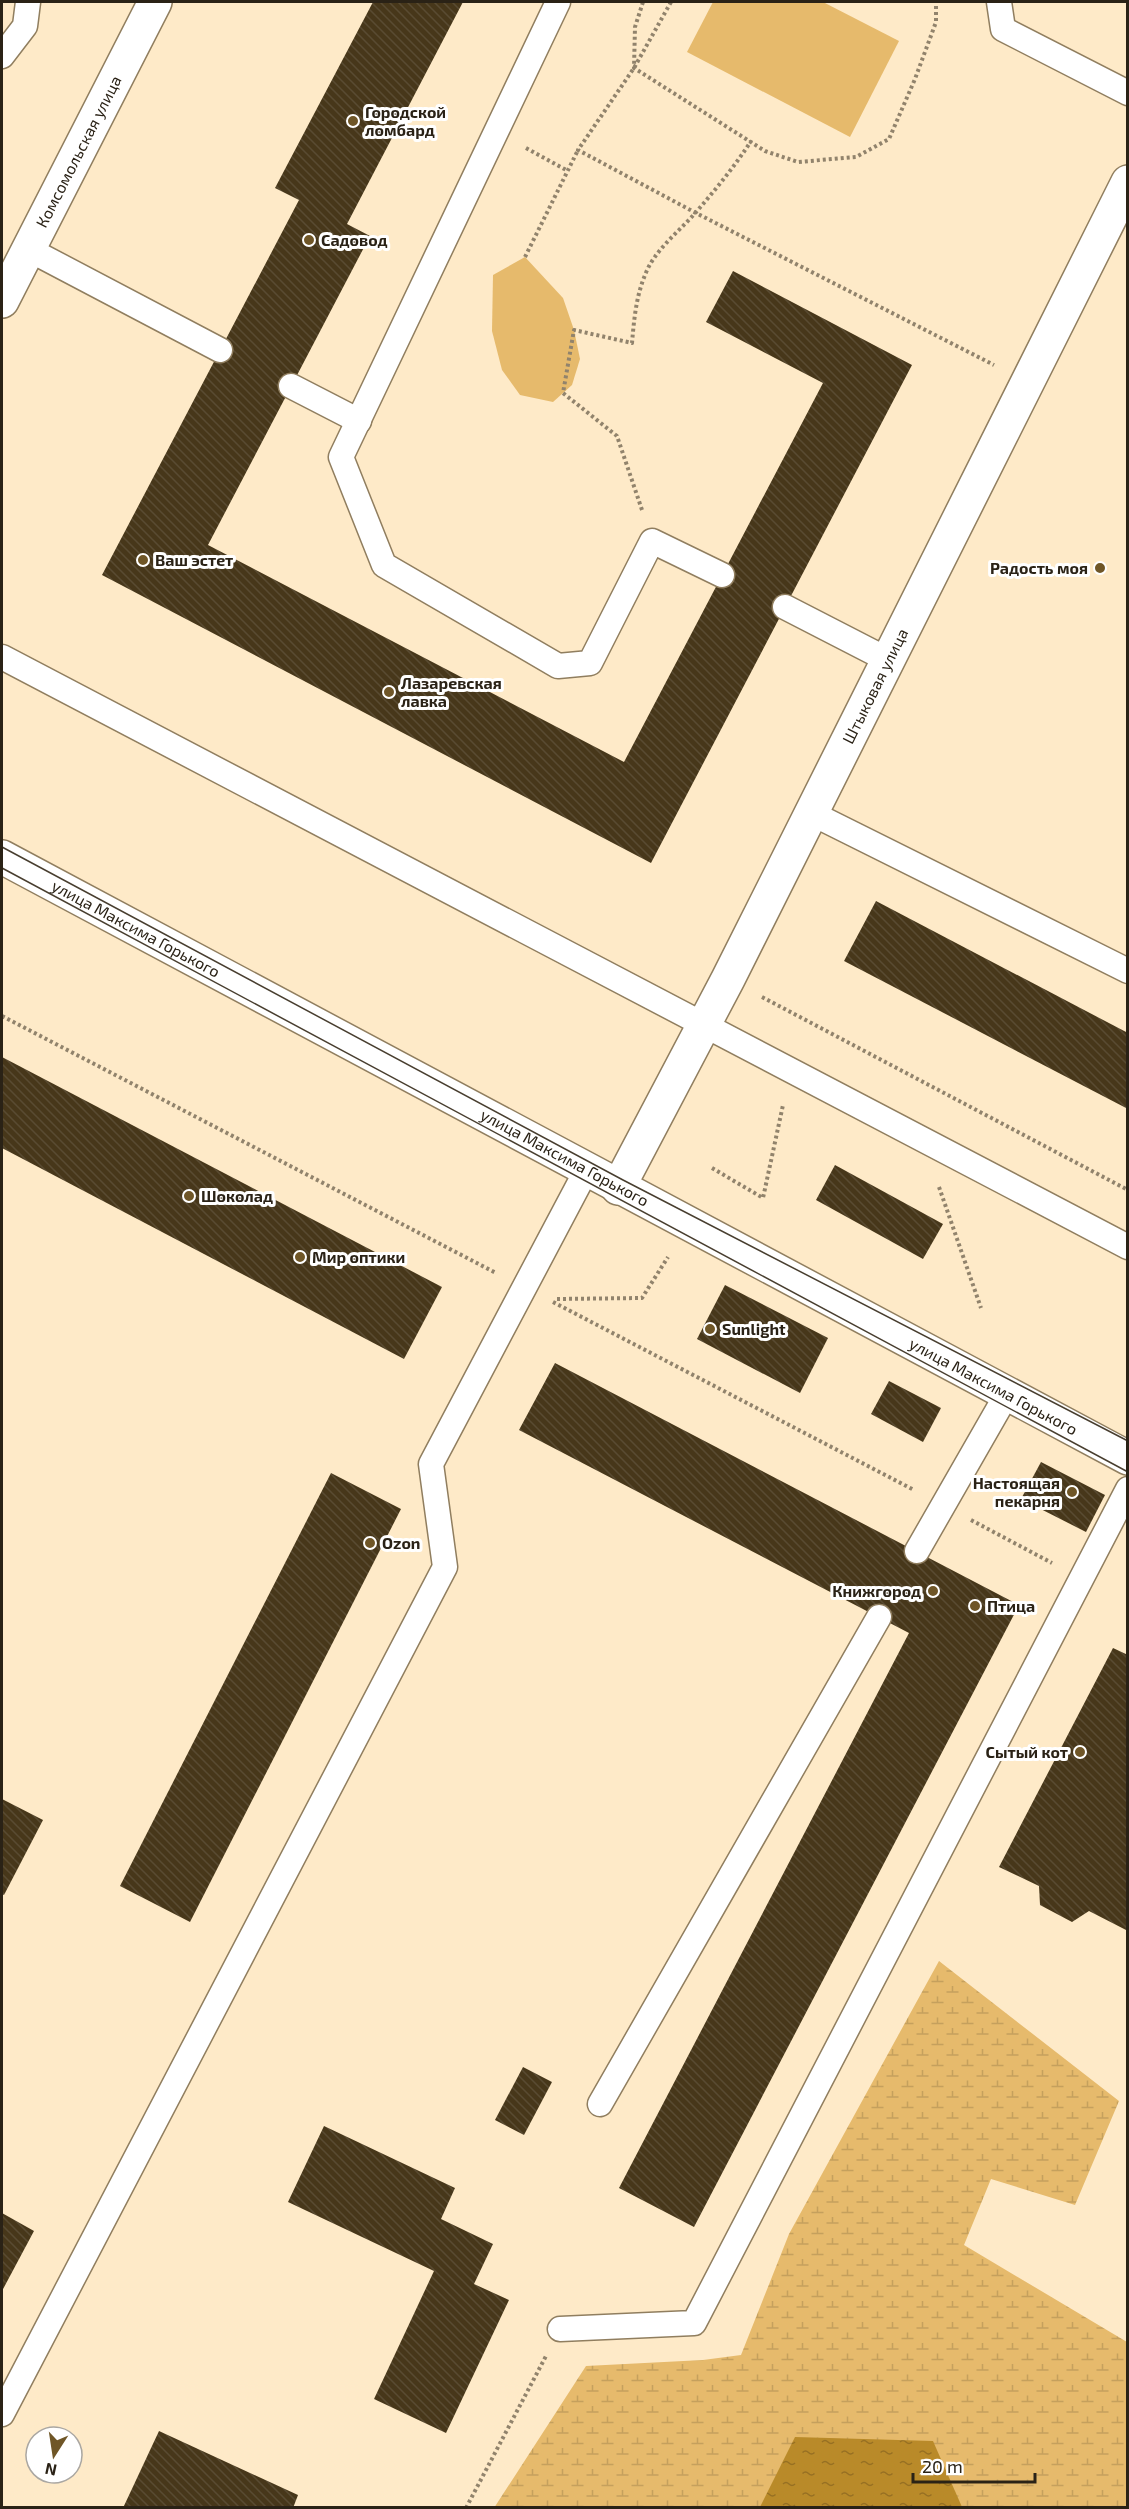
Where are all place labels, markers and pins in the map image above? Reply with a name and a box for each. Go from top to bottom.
place label: Городской ломбард [365,102,446,139]
marker: Городской ломбард [346,114,360,128]
place label: Садовод [321,230,388,249]
marker: Садовод [302,233,316,247]
place label: Ваш эстет [155,550,233,569]
marker: Ваш эстет [136,553,150,567]
place label: Радость моя [990,558,1088,577]
marker: Радость моя [1093,561,1107,575]
place label: Лазаревская лавка [401,673,502,710]
marker: Лазаревская лавка [382,685,396,699]
place label: Шоколад [201,1186,273,1205]
marker: Шоколад [182,1189,196,1203]
place label: Мир оптики [312,1247,405,1266]
marker: Мир оптики [293,1250,307,1264]
place label: Sunlight [722,1319,786,1338]
marker: Sunlight [703,1322,717,1336]
place label: Настоящая пекарня [973,1473,1060,1510]
marker: Настоящая пекарня [1065,1485,1079,1499]
place label: Ozon [382,1533,420,1552]
marker: Ozon [363,1536,377,1550]
place label: Книжгород [832,1581,921,1600]
marker: Книжгород [926,1584,940,1598]
place label: Птица [987,1596,1035,1615]
marker: Птица [968,1599,982,1613]
place label: Сытый кот [986,1742,1068,1761]
marker: Сытый кот [1073,1745,1087,1759]

